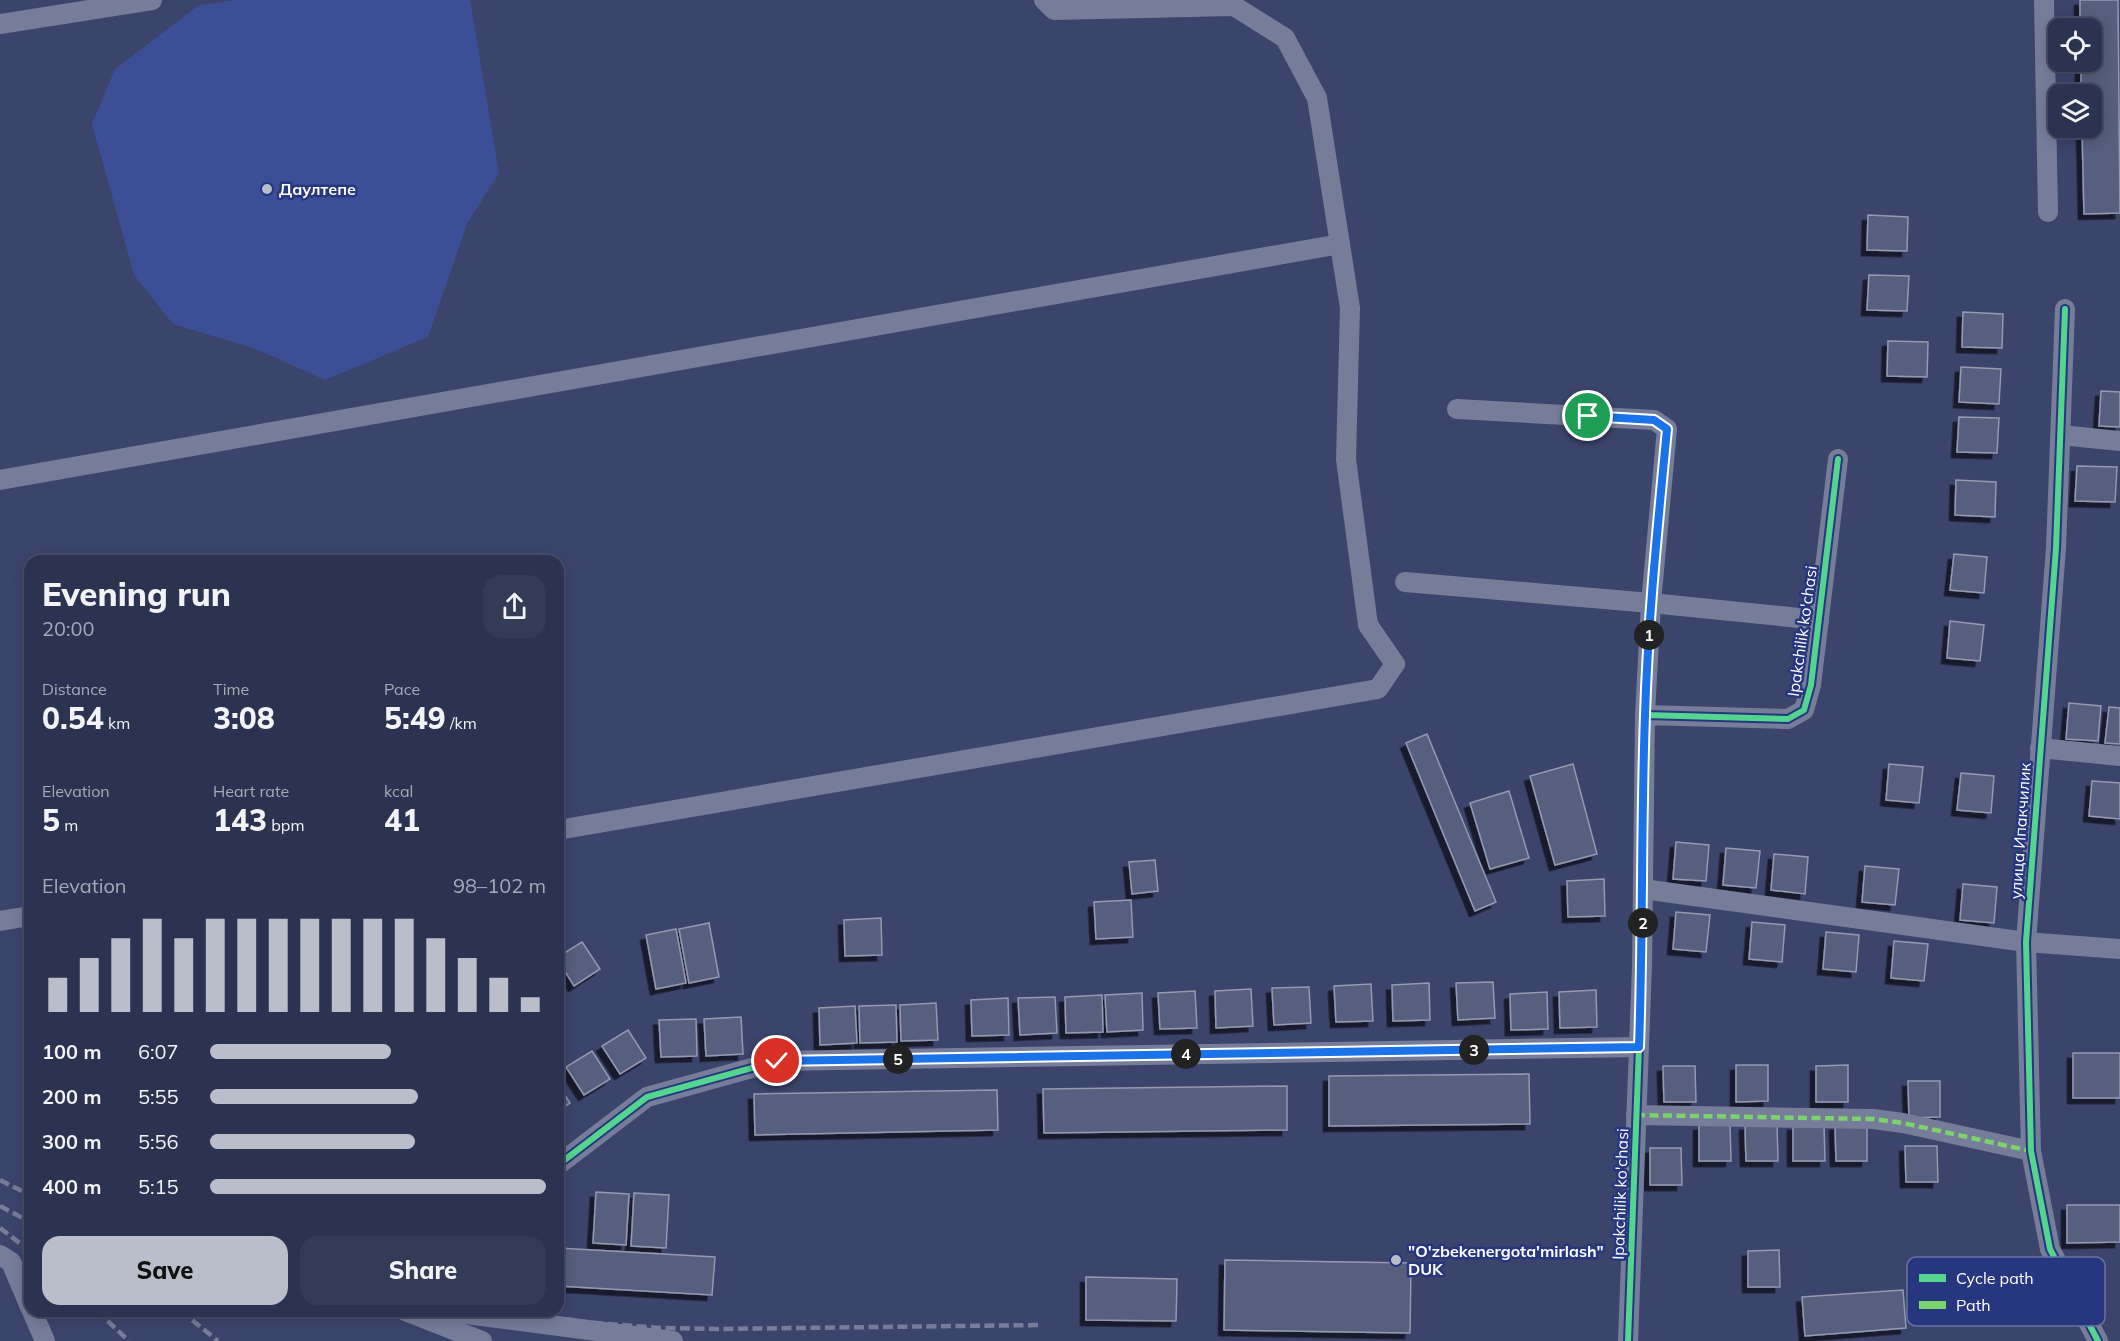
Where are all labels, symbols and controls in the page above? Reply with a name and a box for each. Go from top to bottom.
map controls [2048,18,2102,138]
button: locate [2048,18,2102,72]
button: layers [2048,84,2102,138]
place label: Даултепе [279,179,356,199]
marker: Даултепе [260,182,274,196]
pin [1562,390,1613,441]
icon: arrive [1571,399,1604,432]
street label: Ipakchilik ko'chasi [1783,564,1821,698]
text: Evening run [42,573,231,614]
button: share [483,575,546,638]
text: 20:00 [42,616,95,641]
pin: 1 [1634,620,1664,650]
text: 1 [1644,625,1654,645]
text: Distance [42,679,107,699]
text: Time [213,679,249,699]
text: Pace [384,679,420,699]
text: 0.54 [42,699,104,737]
text: 3:08 [213,699,275,737]
text: 5:49 [384,699,446,737]
text: km [104,713,130,733]
text: /km [446,713,477,733]
street label: улица Ипакчилик [2005,762,2035,900]
text: Elevation [42,781,110,801]
text: Heart rate [213,781,289,801]
text: kcal [384,781,413,801]
text: 5 [42,801,60,839]
text: 143 [213,801,267,839]
text: 41 [384,801,420,839]
text: m [60,815,78,835]
text: bpm [267,815,304,835]
text: Elevation [42,873,127,898]
text: 98–102 m [453,873,546,898]
pin: 2 [1628,908,1658,938]
text: 2 [1638,913,1648,933]
pin [751,1035,802,1086]
pin: 3 [1459,1035,1489,1065]
text: 100 m [42,1039,101,1064]
text: 6:07 [138,1039,179,1064]
pin: 4 [1171,1039,1201,1069]
text: 3 [1469,1040,1479,1060]
icon: check [760,1044,793,1077]
pin: 5 [883,1044,913,1074]
text: 4 [1181,1044,1191,1064]
text: 5 [893,1049,903,1069]
text: 200 m [42,1084,101,1109]
text: 5:55 [138,1084,179,1109]
street label: Ipakchilik ko'chasi [1608,1128,1632,1260]
text: 300 m [42,1129,101,1154]
text: 5:56 [138,1129,179,1154]
text: 400 m [42,1174,101,1199]
text: 5:15 [138,1174,179,1199]
button: Save [42,1236,288,1305]
button: Share [300,1236,546,1305]
place label: "O'zbekenergota'mirlash" DUK [1408,1241,1604,1279]
marker: "O'zbekenergota'mirlash" DUK [1389,1253,1403,1267]
legend [1907,1257,2105,1326]
text: Cycle path [1956,1268,2034,1288]
text: Path [1956,1295,1991,1315]

